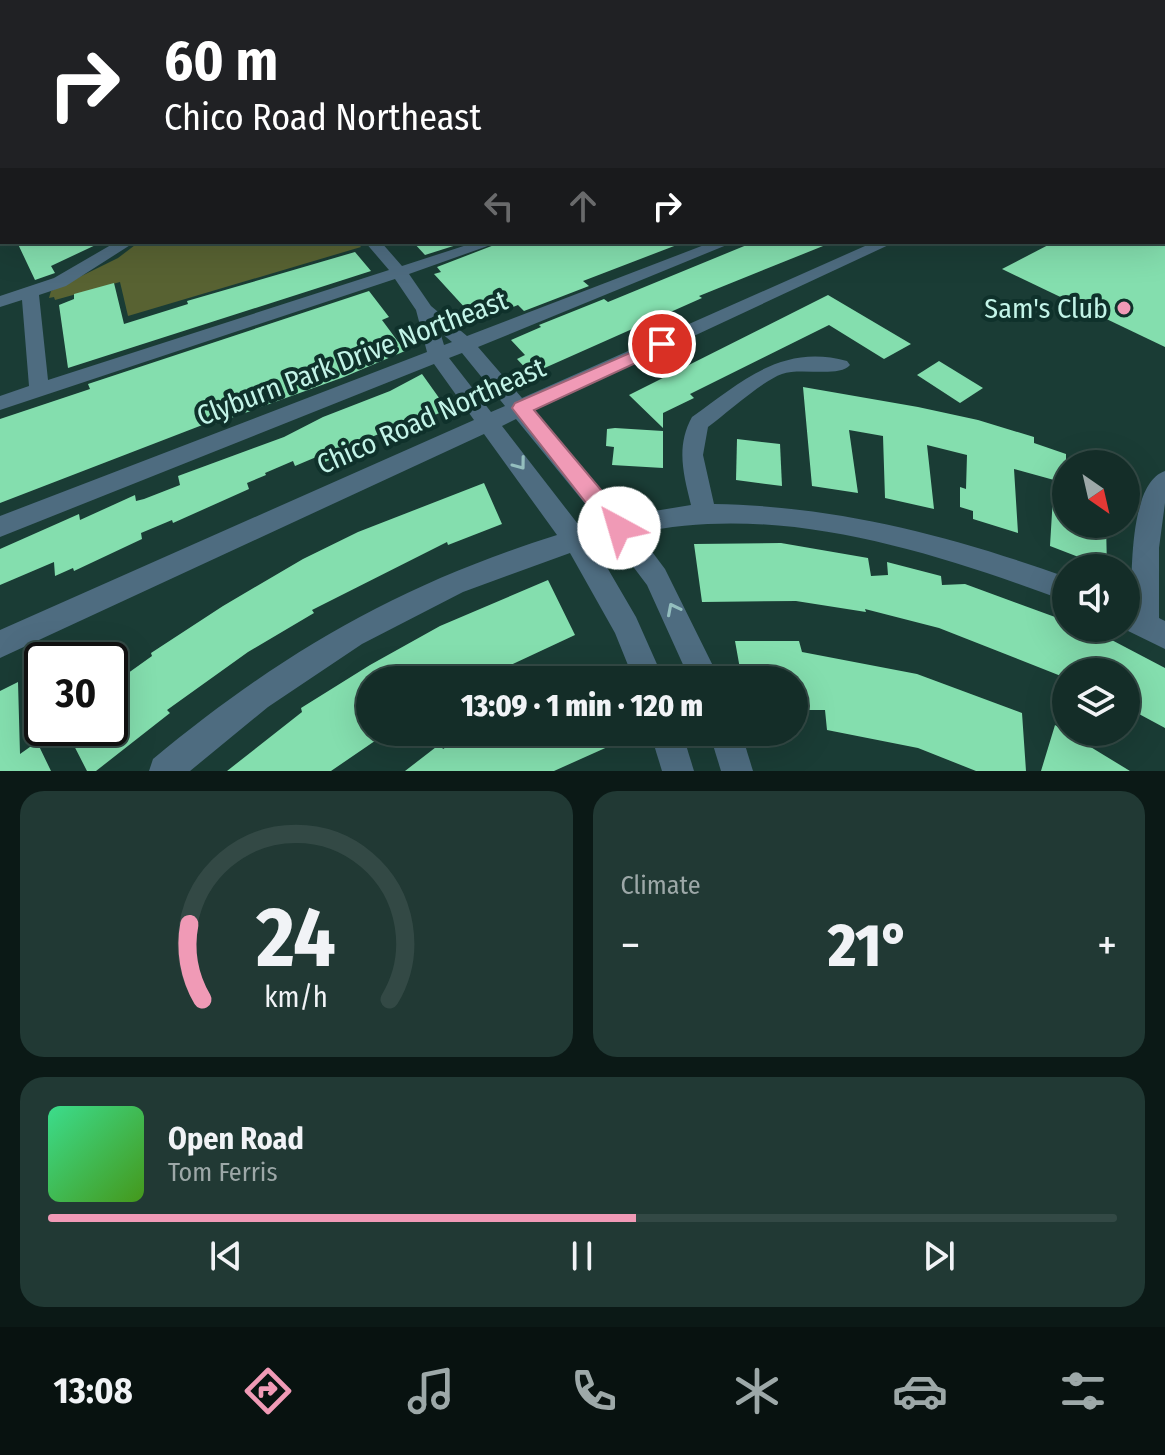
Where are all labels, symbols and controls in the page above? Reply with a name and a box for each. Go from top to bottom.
text: 60 m [164,28,278,95]
icon: right [32,32,136,136]
text: Chico Road Northeast [164,96,481,140]
icon: left [477,184,521,228]
icon: ahead [561,184,605,228]
icon: right [645,184,689,228]
street label: Clyburn Park Drive Northeast [192,283,513,433]
place label: Sam's Club [984,292,1108,325]
marker: Sam's Club [1115,299,1133,317]
pin [628,310,696,378]
icon: arrive [640,322,684,366]
street label: Chico Road Northeast [312,350,551,481]
north arrow [1052,450,1140,538]
map controls [1052,450,1140,746]
one-way arrow [510,455,524,470]
position arrow [577,486,661,570]
button: sound [1052,554,1140,642]
one-way arrow [667,603,682,617]
speed limit sign: 30 [24,642,128,746]
button: layers [1052,658,1140,746]
text: 13:09 · 1 min · 120 m [461,688,703,724]
text: Climate [621,870,701,901]
text: 24 [255,888,336,988]
text: 21° [828,910,909,982]
text: − [621,919,640,972]
text: + [1097,919,1117,972]
text: km/h [264,980,328,1015]
text: Open Road [168,1121,304,1157]
text: Tom Ferris [168,1157,278,1188]
icon: previous [204,1234,248,1278]
icon: pause [560,1234,604,1278]
icon: next [917,1234,961,1278]
icon: directions [240,1363,296,1419]
icon: music [403,1363,459,1419]
icon: phone [566,1363,622,1419]
icon: climate [729,1363,785,1419]
icon: car [892,1363,948,1419]
icon: filters [1055,1363,1111,1419]
text: 13:08 [54,1369,133,1413]

